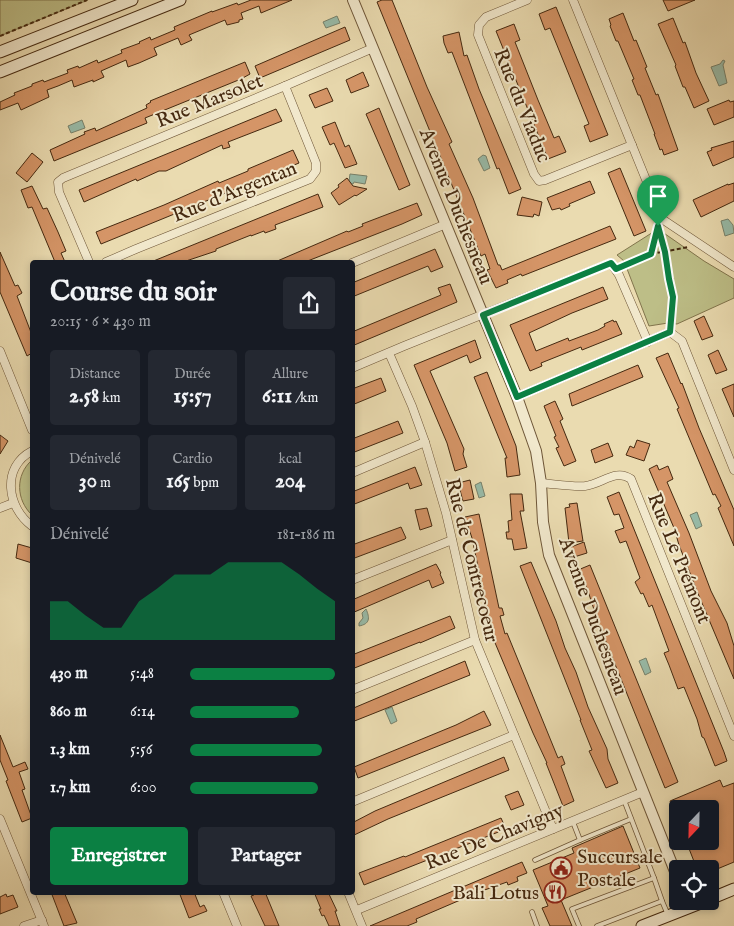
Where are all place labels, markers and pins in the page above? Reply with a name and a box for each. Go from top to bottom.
pin [637,175,679,226]
place label: Succursale Postale [577,845,663,893]
public building icon: Succursale Postale [549,856,573,880]
restaurant icon: Bali Lotus [543,880,567,904]
place label: Bali Lotus [452,881,539,906]

